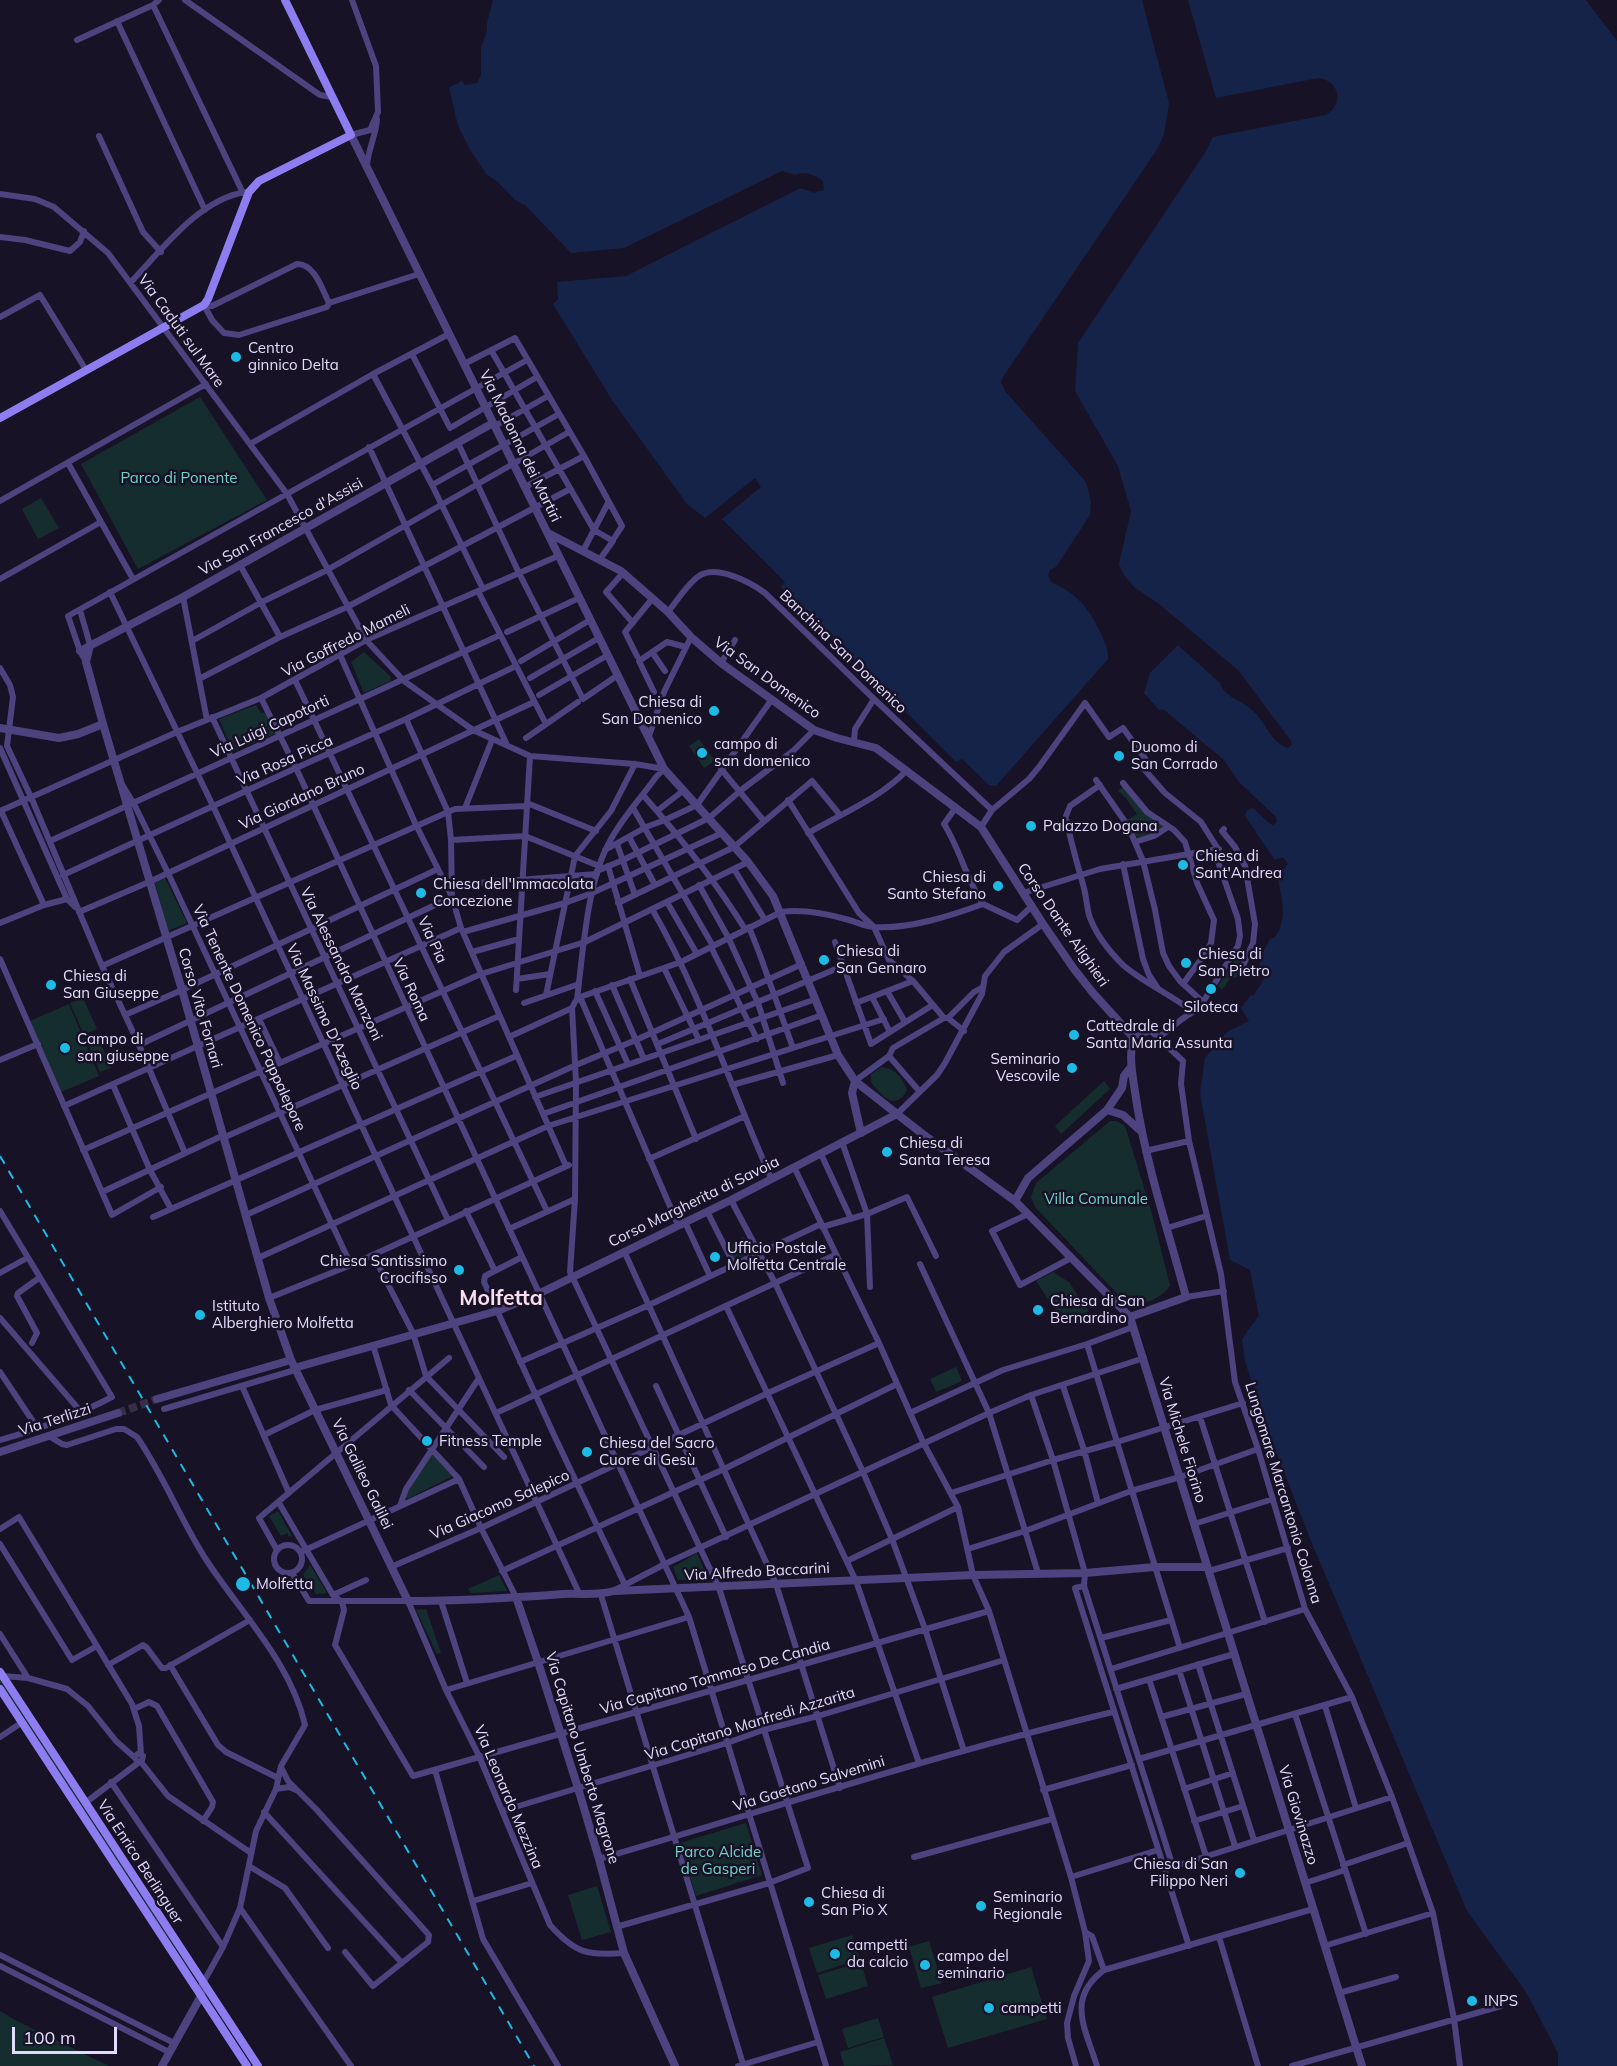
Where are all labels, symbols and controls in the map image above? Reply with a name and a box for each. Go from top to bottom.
street label: Via Caduti sul Mare [134,271,228,391]
place label: Centro ginnico Delta [248,339,339,374]
marker: Centro ginnico Delta [229,350,243,364]
street label: Via Madonna dei Martiri [475,367,565,525]
park label: Parco di Ponente [120,469,238,487]
street label: Via San Francesco d'Assisi [196,474,366,580]
street label: Banchina San Domenico [776,587,910,717]
street label: Via Goffredo Mameli [279,601,413,681]
street label: Via San Domenico [710,633,824,723]
street label: Via Luigi Capotorti [208,692,332,762]
place label: Chiesa di San Domenico [602,693,702,728]
marker: Chiesa di San Domenico [707,704,721,718]
street label: Via Rosa Picca [234,732,336,790]
place label: campo di san domenico [714,735,810,770]
place label: Duomo di San Corrado [1131,738,1218,773]
marker: campo di san domenico [695,746,709,760]
marker: Duomo di San Corrado [1112,749,1126,763]
street label: Via Giordano Bruno [236,760,368,834]
place label: Palazzo Dogana [1043,817,1157,835]
marker: Palazzo Dogana [1024,819,1038,833]
place label: Chiesa di Sant'Andrea [1195,847,1282,882]
marker: Chiesa di Sant'Andrea [1176,858,1190,872]
street label: Corso Dante Alighieri [1014,860,1112,990]
place label: Chiesa di Santo Stefano [887,868,986,903]
place label: Chiesa dell'Immacolata Concezione [433,875,594,910]
marker: Chiesa di Santo Stefano [991,879,1005,893]
street label: Via Alessandro Manzoni [296,884,386,1044]
marker: Chiesa dell'Immacolata Concezione [414,886,428,900]
street label: Via Tenente Domenico Pappalepore [189,902,309,1134]
street label: Via Pia [413,914,451,966]
street label: Via Massimo D'Azeglio [282,941,366,1093]
place label: Chiesa di San Gennaro [836,942,927,977]
place label: Chiesa di San Pietro [1198,945,1270,980]
street label: Corso Vito Fornari [174,946,226,1070]
marker: Chiesa di San Gennaro [817,953,831,967]
street label: Via Roma [388,955,434,1025]
marker: Chiesa di San Pietro [1179,956,1193,970]
place label: Chiesa di San Giuseppe [63,967,159,1002]
marker: Chiesa di San Giuseppe [44,978,58,992]
marker: Siloteca [1204,982,1218,996]
place label: Siloteca [1184,998,1238,1016]
place label: Cattedrale di Santa Maria Assunta [1086,1017,1233,1052]
marker: Cattedrale di Santa Maria Assunta [1067,1028,1081,1042]
place label: Campo di san giuseppe [77,1030,169,1065]
marker: Campo di san giuseppe [58,1041,72,1055]
place label: Seminario Vescovile [990,1050,1060,1085]
marker: Seminario Vescovile [1065,1061,1079,1075]
place label: Chiesa di Santa Teresa [899,1134,990,1169]
marker: Chiesa di Santa Teresa [880,1145,894,1159]
street label: Corso Margherita di Savoia [606,1153,782,1251]
park label: Villa Comunale [1044,1190,1148,1208]
place label: Ufficio Postale Molfetta Centrale [727,1239,846,1274]
marker: Ufficio Postale Molfetta Centrale [708,1250,722,1264]
place label: Chiesa Santissimo Crocifisso [320,1252,447,1287]
marker: Chiesa Santissimo Crocifisso [452,1263,466,1277]
district label: Molfetta [459,1286,543,1312]
place label: Chiesa di San Bernardino [1050,1292,1145,1327]
place label: Istituto Alberghiero Molfetta [212,1297,354,1332]
marker: Chiesa di San Bernardino [1031,1303,1045,1317]
marker: Istituto Alberghiero Molfetta [193,1308,207,1322]
street label: Via Michele Fiorino [1154,1375,1210,1505]
street label: Lungomare Marcantonio Colonna [1241,1380,1325,1606]
street label: Via Terlizzi [17,1400,93,1440]
street label: Via Galileo Galilei [327,1416,397,1532]
place label: Fitness Temple [439,1432,542,1450]
marker: Fitness Temple [420,1434,434,1448]
place label: Chiesa del Sacro Cuore di Gesù [599,1434,714,1469]
marker: Chiesa del Sacro Cuore di Gesù [580,1445,594,1459]
street label: Via Giacomo Salepico [428,1466,572,1544]
street label: Via Alfredo Baccarini [684,1559,830,1585]
marker: Molfetta [234,1575,252,1593]
place label: Molfetta [256,1575,313,1593]
street label: Via Capitano Tommaso De Candia [598,1635,832,1719]
street label: Via Capitano Umberto Magrone [541,1650,623,1866]
street label: Via Capitano Manfredi Azzarita [643,1683,857,1765]
street label: Via Leonardo Mezzina [470,1722,546,1872]
street label: Via Gaetano Salvemini [731,1752,887,1816]
street label: Via Giovinazzo [1274,1763,1322,1867]
street label: Via Enrico Berlinguer [93,1797,187,1927]
park label: Parco Alcide de Gasperi [675,1843,761,1878]
place label: Chiesa di San Filippo Neri [1133,1855,1228,1890]
marker: Chiesa di San Filippo Neri [1233,1866,1247,1880]
place label: Chiesa di San Pio X [821,1884,888,1919]
place label: Seminario Regionale [993,1888,1063,1923]
marker: Chiesa di San Pio X [802,1895,816,1909]
marker: Seminario Regionale [974,1899,988,1913]
place label: campetti da calcio [847,1936,908,1971]
marker: campetti da calcio [828,1947,842,1961]
place label: campo del seminario [937,1947,1009,1982]
marker: campo del seminario [918,1958,932,1972]
place label: INPS [1484,1992,1518,2010]
marker: INPS [1465,1994,1479,2008]
place label: campetti [1001,1999,1062,2017]
marker: campetti [982,2001,996,2015]
scale bar [15,2015,120,2053]
text: 100 m [23,2026,76,2049]

